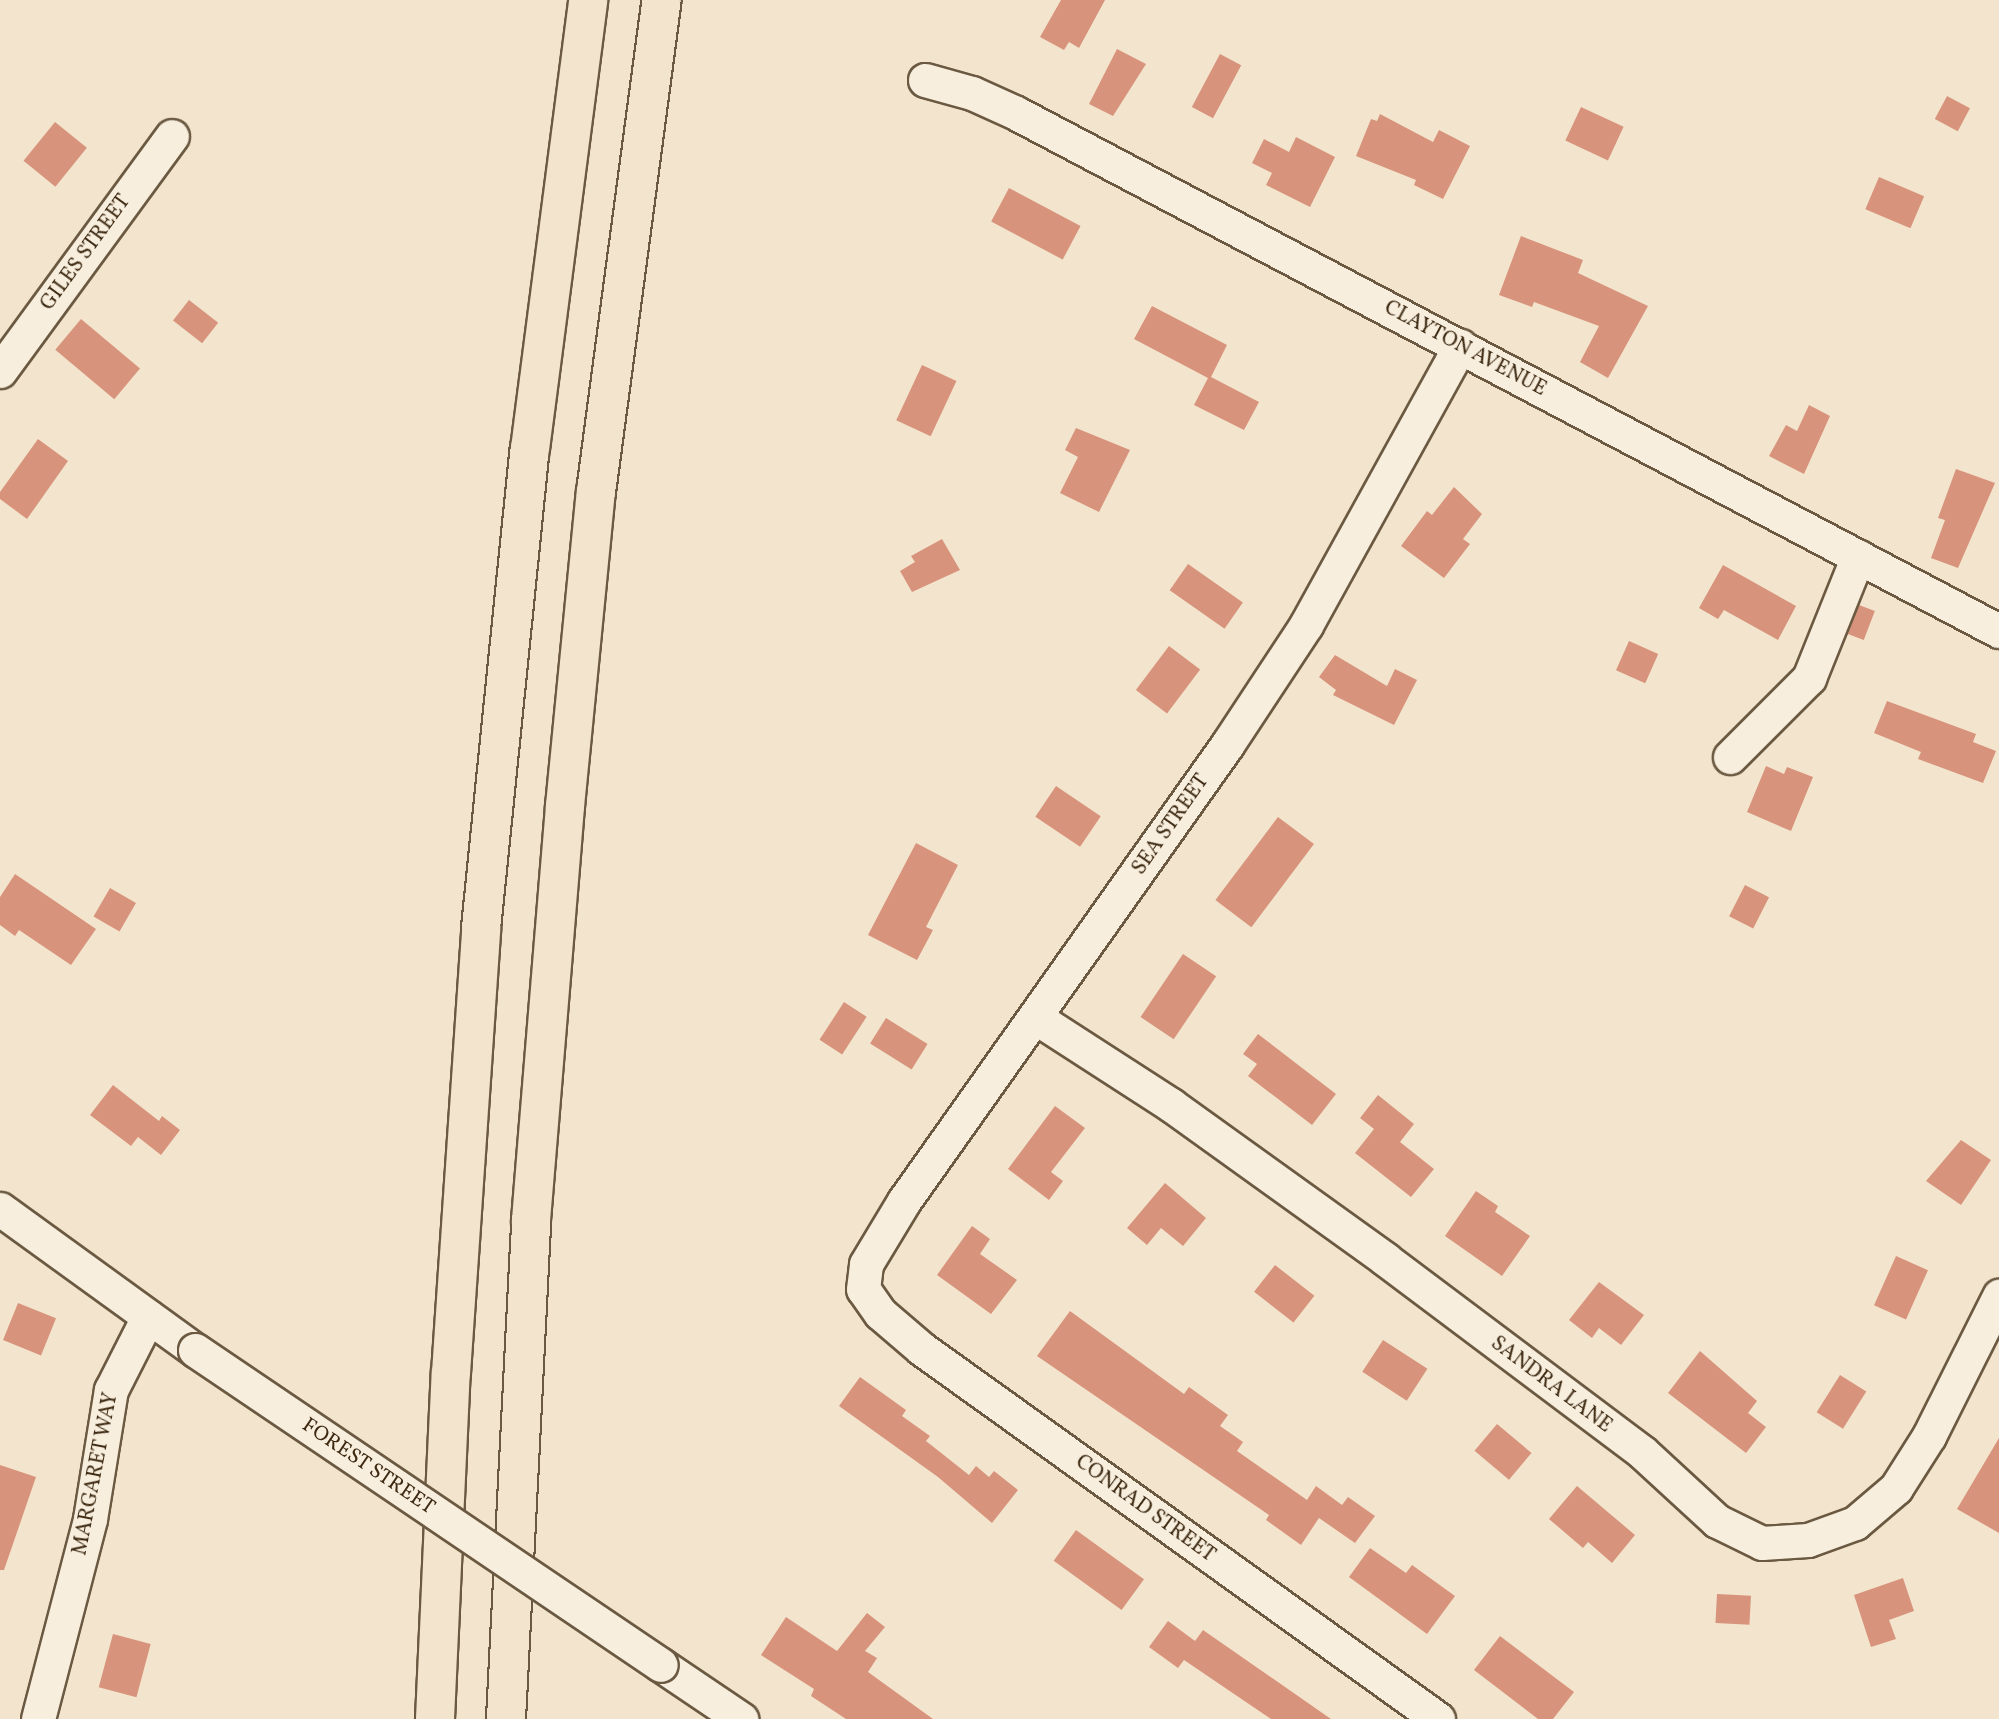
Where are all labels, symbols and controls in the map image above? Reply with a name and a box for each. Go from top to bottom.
street label: GILES STREET [36,190,136,316]
street label: CLAYTON AVENUE [1380,296,1550,402]
street label: SEA STREET [1127,770,1215,880]
street label: SANDRA LANE [1485,1331,1617,1439]
street label: MARGARET WAY [68,1390,124,1558]
street label: FOREST STREET [297,1413,439,1521]
street label: CONRAD STREET [1070,1450,1220,1568]

